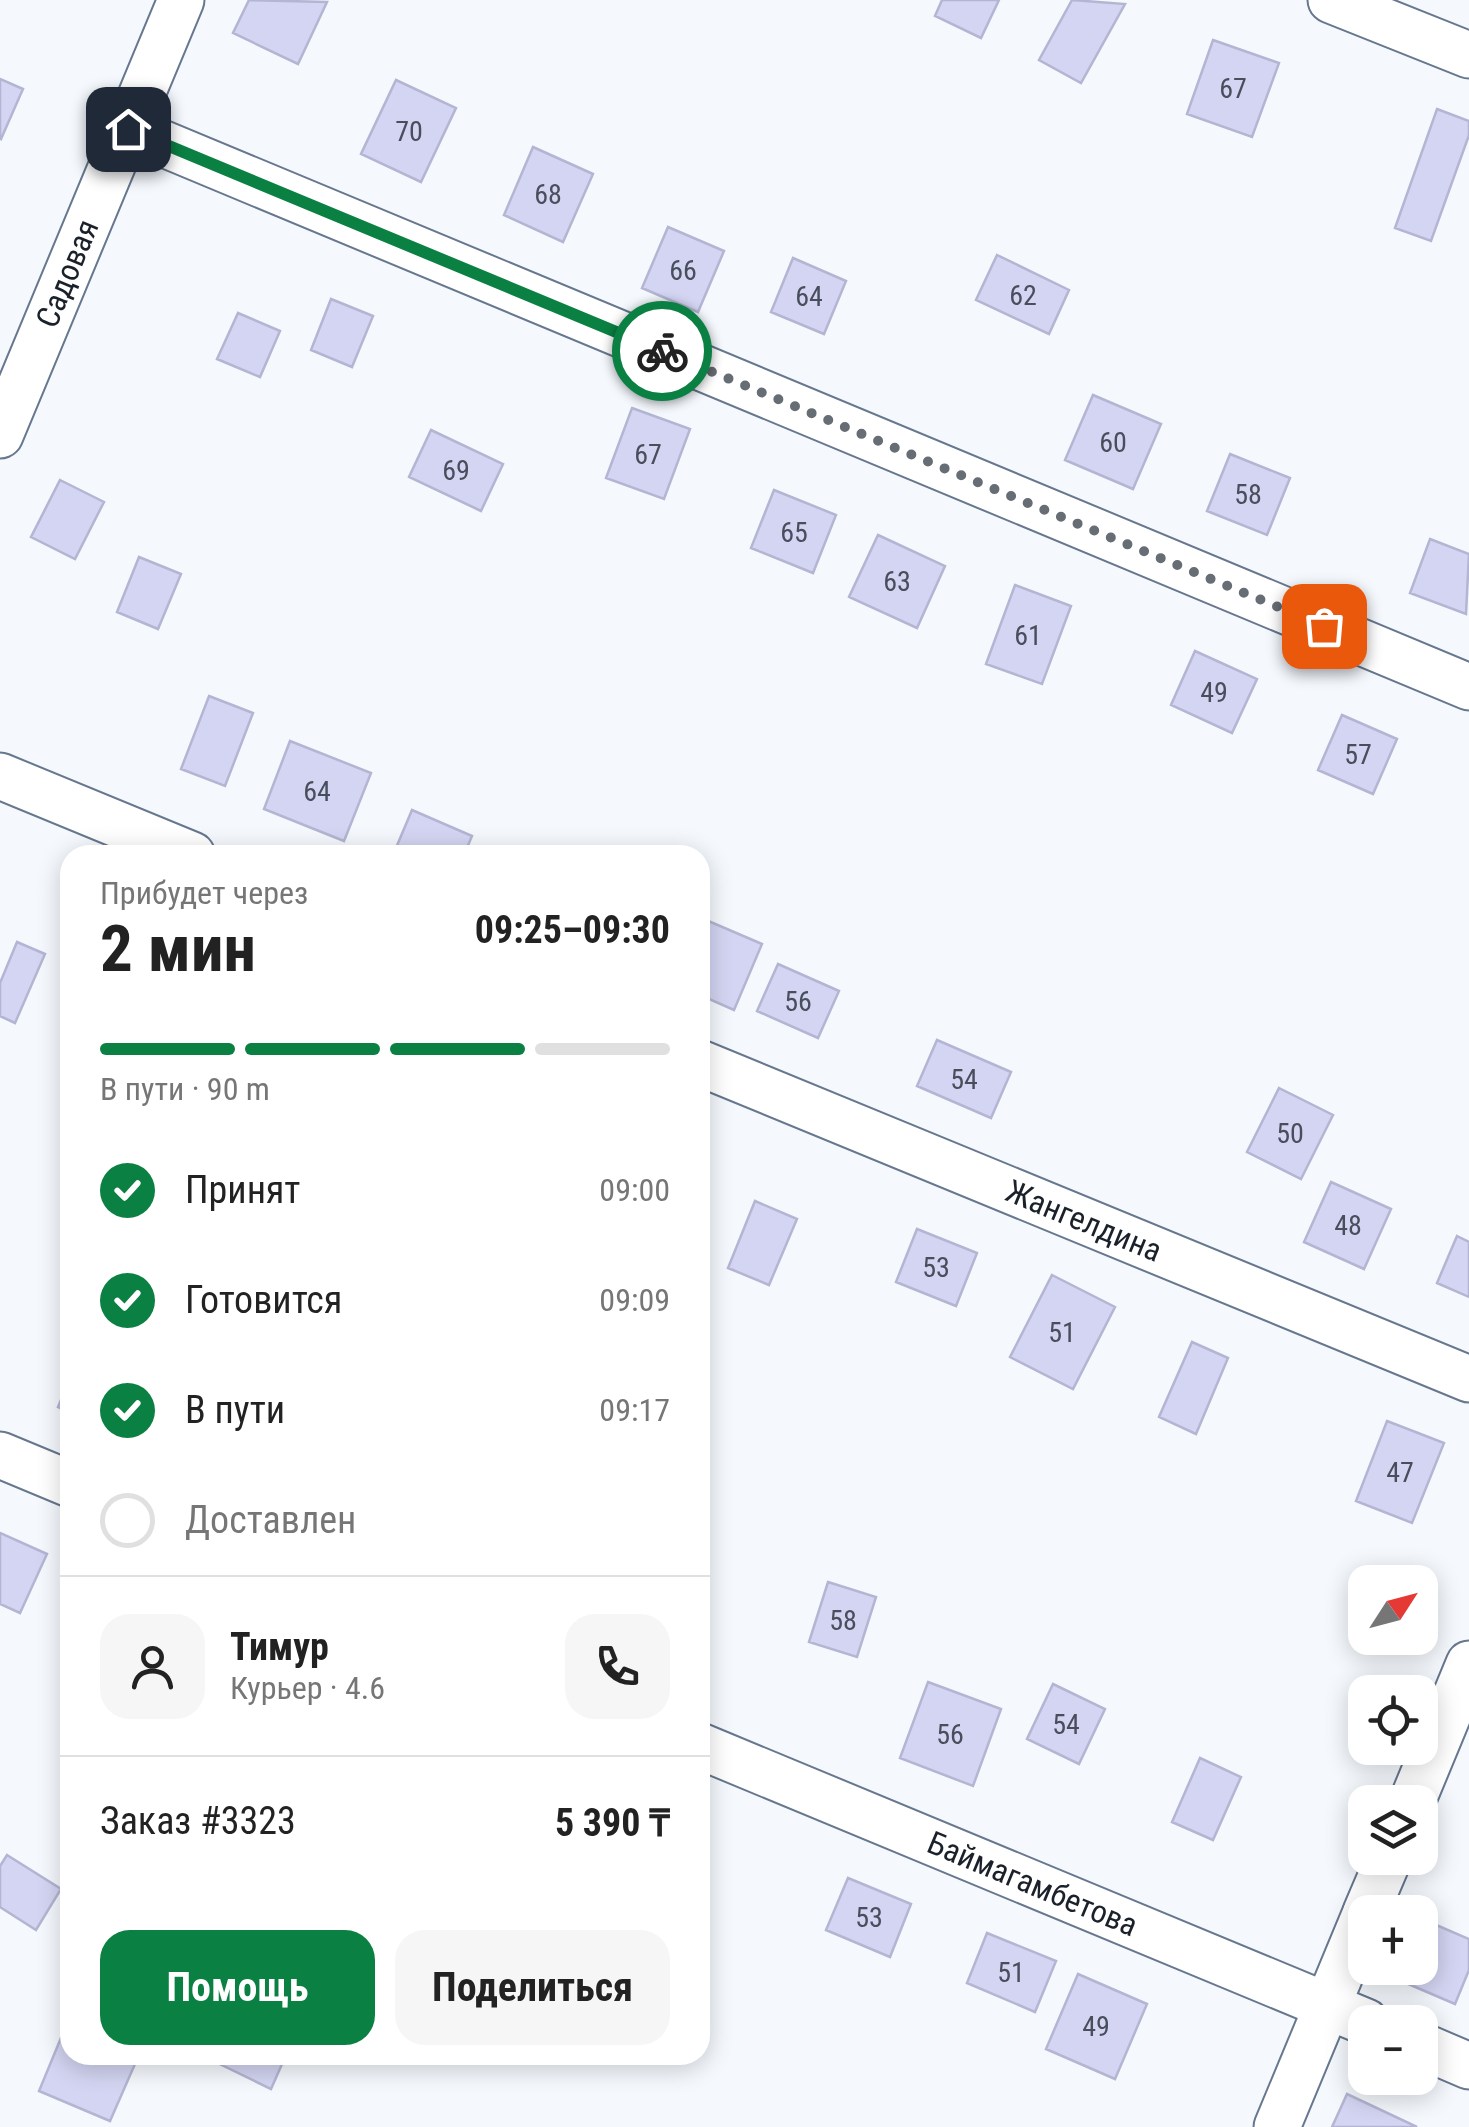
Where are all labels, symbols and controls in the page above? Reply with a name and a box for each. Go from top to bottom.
house number: 67 [1219,72,1247,105]
pin [86,87,171,172]
icon: home [101,102,156,157]
house number: 70 [395,115,423,148]
house number: 68 [534,178,562,211]
street label: Садовая [28,214,107,333]
house number: 66 [669,254,697,287]
house number: 62 [1009,279,1037,312]
house number: 64 [795,280,823,313]
courier [612,301,712,401]
icon: bike [635,324,690,379]
house number: 60 [1099,426,1127,459]
house number: 67 [634,438,662,471]
house number: 69 [442,454,470,487]
house number: 58 [1234,478,1262,511]
house number: 65 [780,516,808,549]
house number: 63 [883,565,911,598]
pin [1282,584,1367,669]
icon: bag [1297,599,1352,654]
house number: 61 [1014,619,1042,652]
house number: 49 [1200,676,1228,709]
house number: 57 [1344,738,1372,771]
house number: 64 [303,775,331,808]
text: Прибудет через [100,874,308,912]
text: 09:25–09:30 [475,908,670,952]
text: 2 мин [100,911,256,987]
house number: 56 [784,985,812,1018]
house number: 54 [950,1063,978,1096]
text: В пути · 90 m [100,1070,270,1108]
house number: 50 [1276,1117,1304,1150]
icon: check [100,1163,155,1218]
text: Принят [185,1168,301,1212]
text: 09:00 [599,1171,670,1209]
street label: Жангелдина [1000,1172,1167,1270]
house number: 48 [1334,1209,1362,1242]
house number: 53 [922,1251,950,1284]
icon: check [100,1273,155,1328]
text: Готовится [185,1278,342,1322]
text: 09:09 [599,1281,670,1319]
house number: 51 [1048,1316,1076,1349]
icon: check [100,1383,155,1438]
text: В пути [185,1388,285,1432]
text: 09:17 [599,1391,670,1429]
house number: 47 [1386,1456,1414,1489]
text: Доставлен [185,1498,356,1542]
north arrow [1348,1565,1438,1655]
map controls [1348,1565,1438,2095]
house number: 58 [829,1604,857,1637]
button: person [100,1614,205,1719]
button: phone [565,1614,670,1719]
text: Тимур [230,1625,329,1669]
text: Курьер · 4.6 [230,1669,385,1707]
button: locate [1348,1675,1438,1765]
house number: 54 [1052,1708,1080,1741]
house number: 56 [936,1718,964,1751]
button: layers [1348,1785,1438,1875]
text: Заказ #3323 [100,1799,296,1843]
text: 5 390 ₸ [555,1801,670,1845]
street label: Баймагамбетова [922,1823,1143,1944]
button: + [1348,1895,1438,1985]
house number: 53 [855,1901,883,1934]
button: Помощь [100,1930,375,2045]
button: Поделиться [395,1930,670,2045]
house number: 51 [997,1956,1025,1989]
button: − [1348,2005,1438,2095]
house number: 49 [1082,2010,1110,2043]

